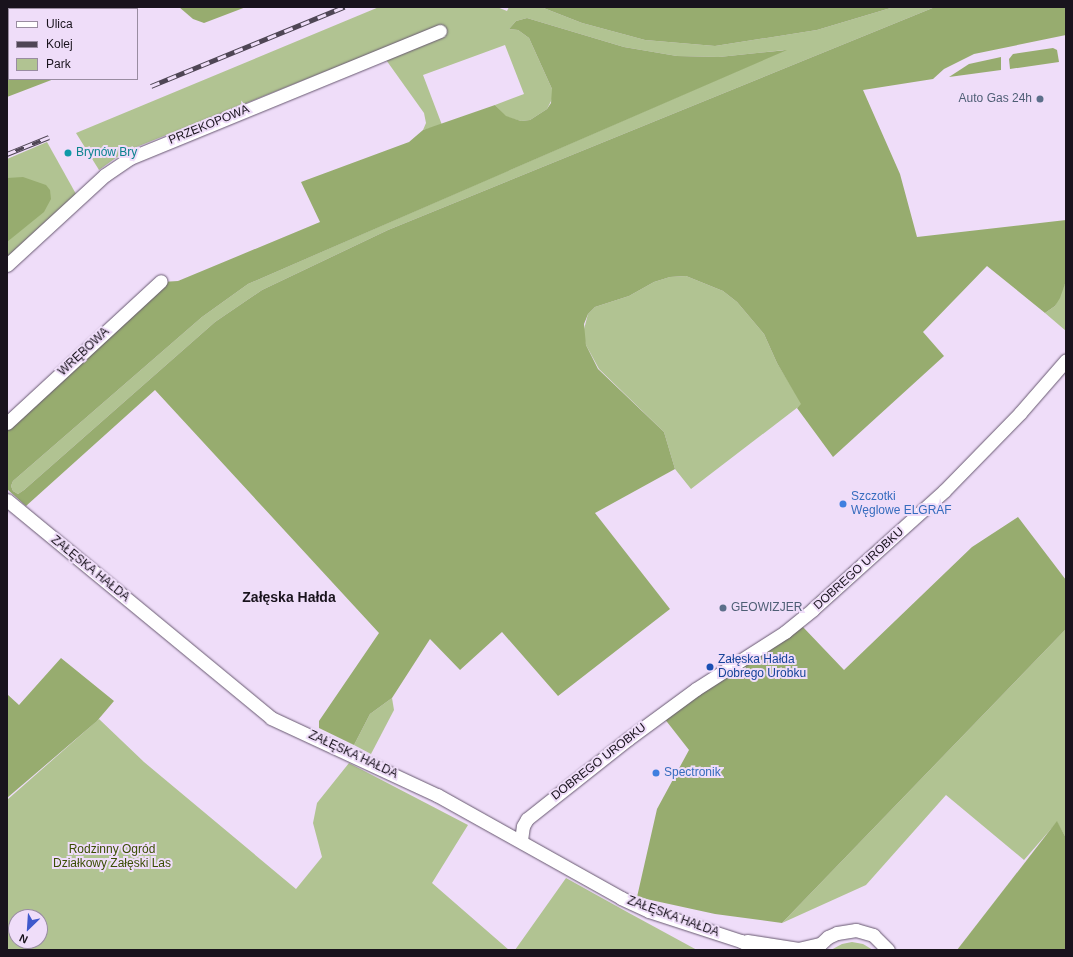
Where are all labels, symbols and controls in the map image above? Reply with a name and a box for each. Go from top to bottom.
legend [8,8,138,80]
text: Ulica [46,17,73,31]
text: Kolej [46,37,73,51]
text: Park [46,57,71,71]
place label: Auto Gas 24h [959,92,1032,106]
marker: Auto Gas 24h [1035,94,1045,104]
street label: PRZEKOPOWA [167,102,251,148]
place label: Brynów Bry [76,146,137,160]
marker: Brynów Bry [63,148,73,158]
street label: WRĘBOWA [56,325,112,379]
place label: Szczotki Węglowe ELGRAF [851,490,952,518]
marker: Szczotki Węglowe ELGRAF [838,499,848,509]
street label: DOBREGO UROBKU [811,525,907,613]
street label: ZAŁĘSKA HAŁDA [48,533,132,605]
district label: Załęska Hałda [242,589,336,605]
place label: GEOWIZJER [731,601,802,615]
marker: GEOWIZJER [718,603,728,613]
place label: Załęska Hałda Dobrego Urobku [718,653,806,681]
marker: Załęska Hałda Dobrego Urobku [705,662,715,672]
street label: DOBREGO UROBKU [549,721,649,803]
street label: ZAŁĘSKA HAŁDA [306,728,400,782]
place label: Spectronik [664,766,721,780]
marker: Spectronik [651,768,661,778]
park label: Rodzinny Ogród Działkowy Załęski Las [53,843,171,871]
street label: ZAŁĘSKA HAŁDA [625,894,721,940]
north arrow [8,909,48,949]
text: N [17,932,29,946]

